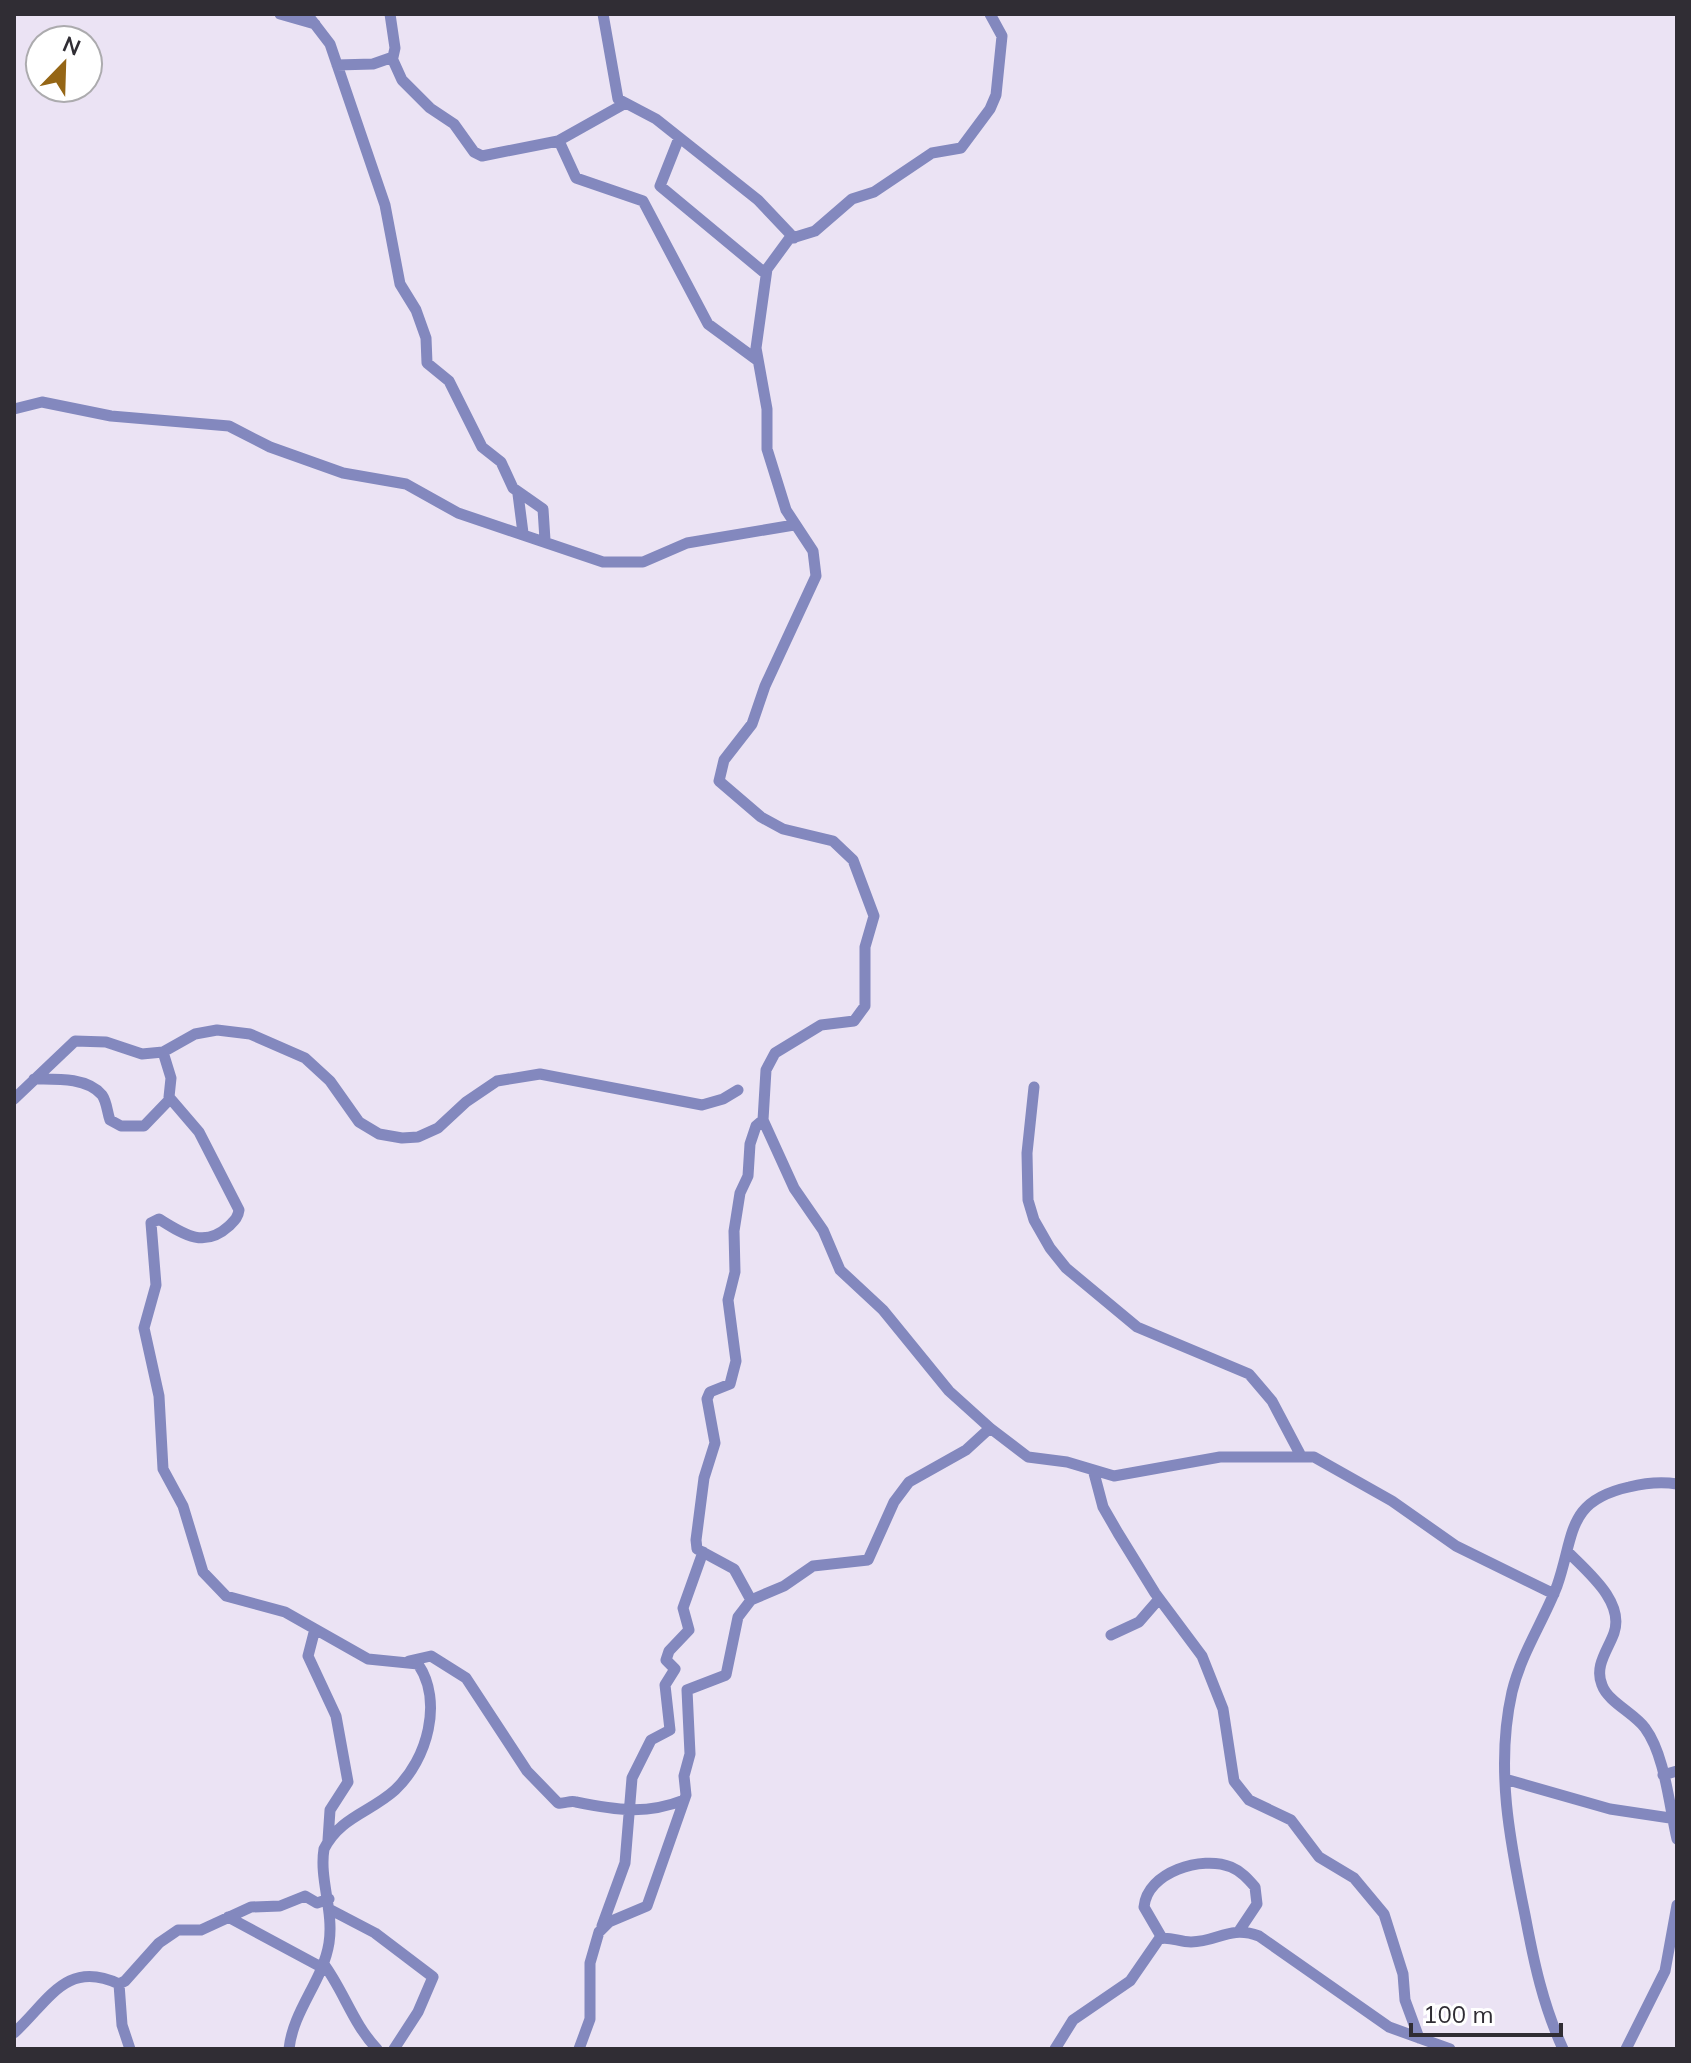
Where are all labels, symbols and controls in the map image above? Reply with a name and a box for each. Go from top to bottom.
north arrow [24,24,104,104]
text: N [59,29,85,62]
scale bar [1411,1987,1561,2037]
text: 100 m [1423,1999,1494,2029]

